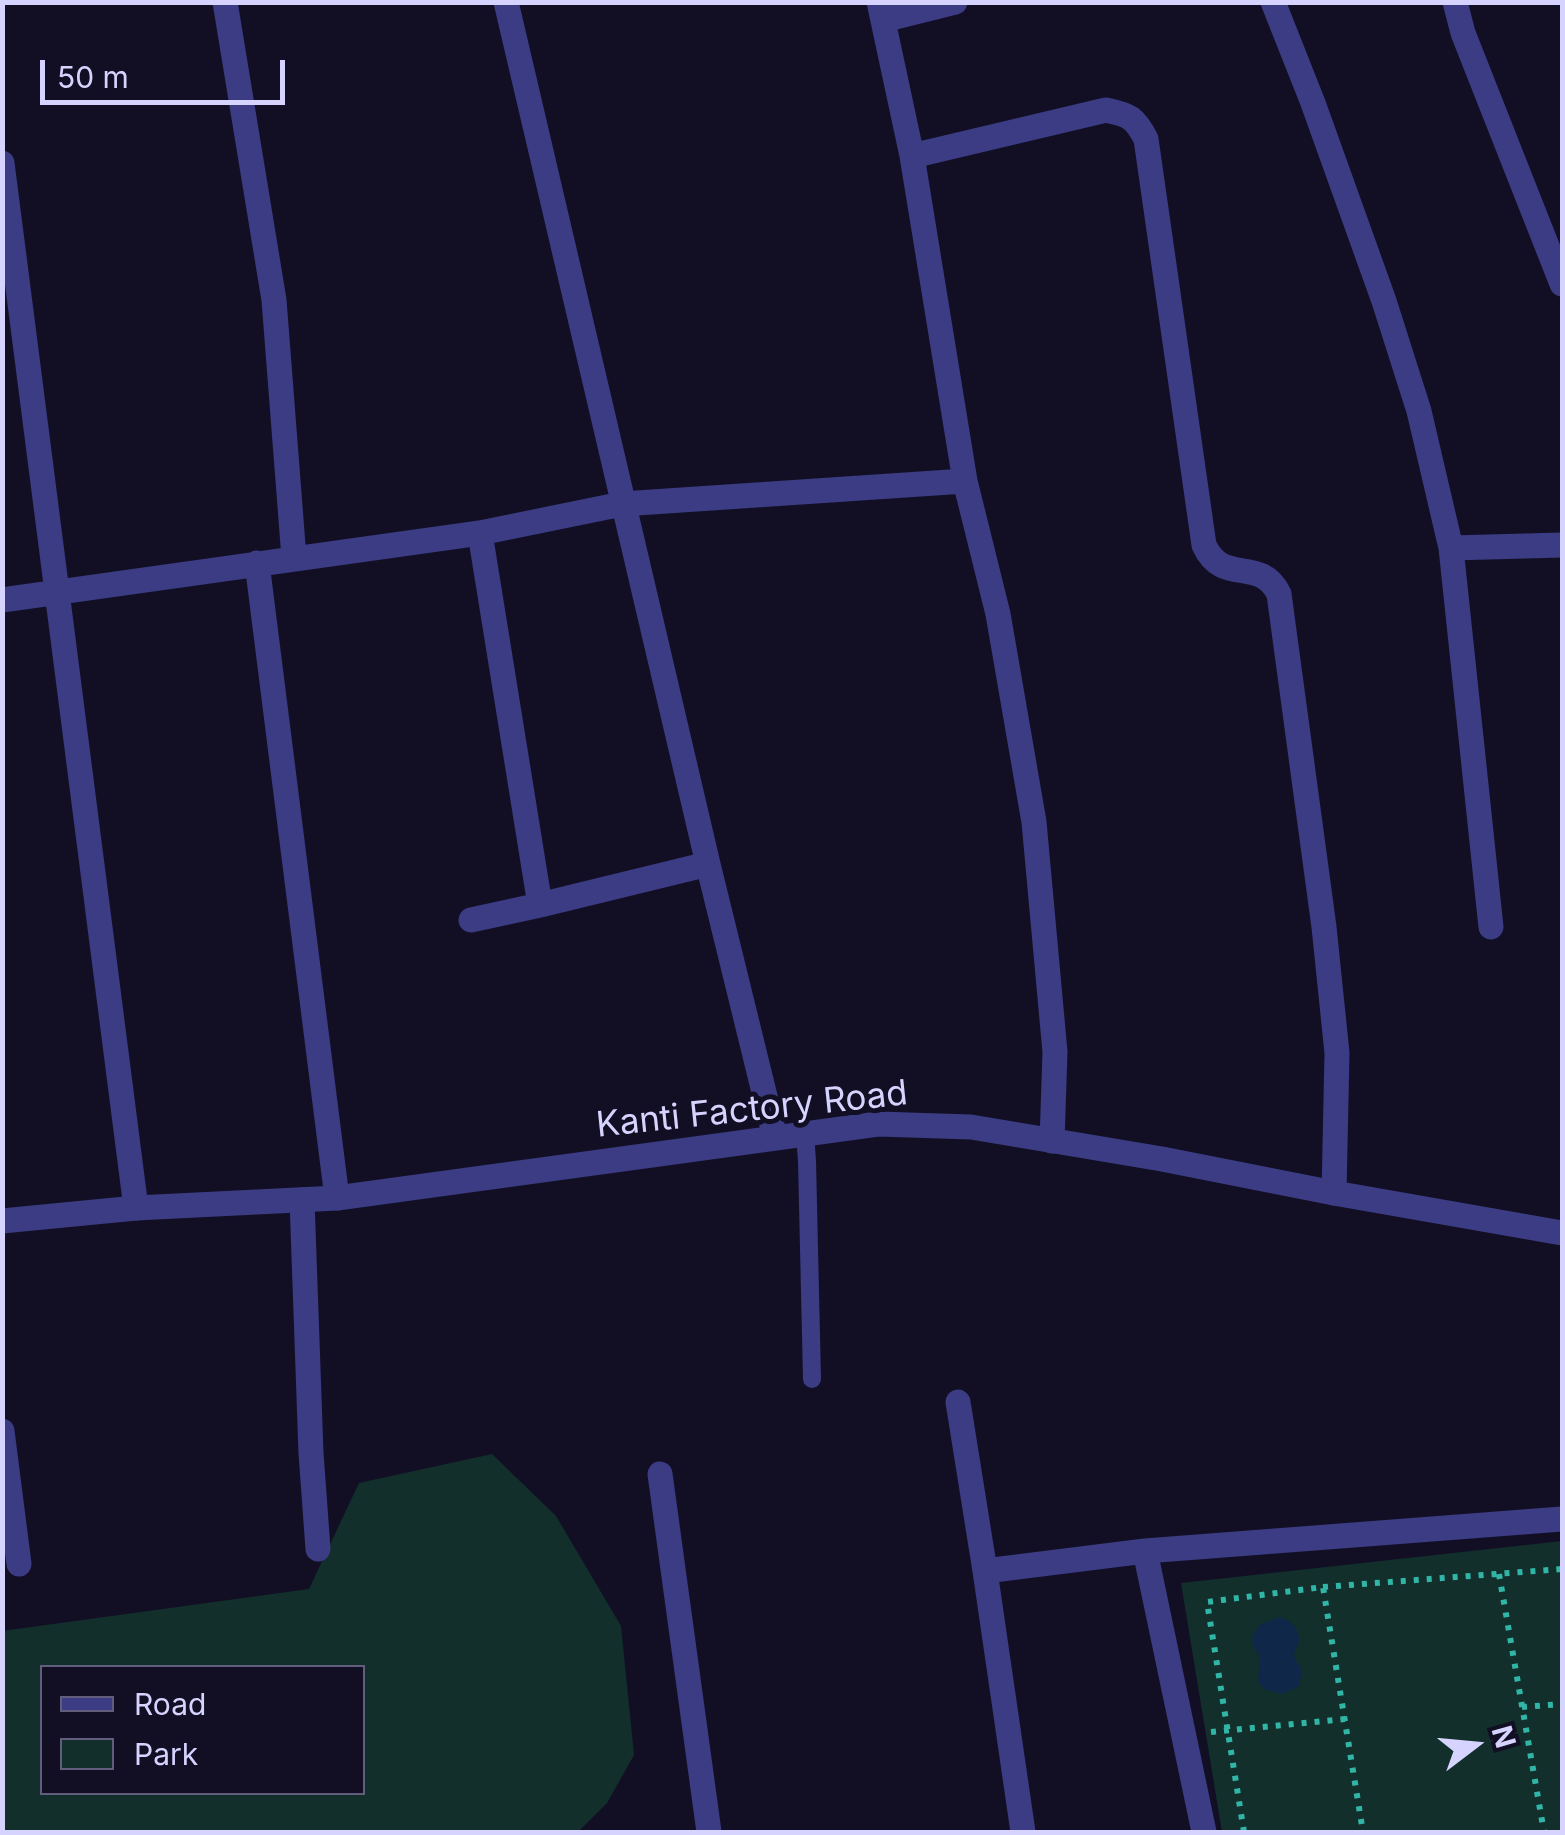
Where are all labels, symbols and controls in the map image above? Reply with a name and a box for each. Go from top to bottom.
scale bar [45,40,290,102]
text: 50 m [57,59,129,95]
street label: Kanti Factory Road [594,1073,910,1147]
legend [40,1665,365,1795]
text: Road [134,1686,206,1722]
north arrow [1425,1695,1525,1795]
text: N [1485,1722,1523,1752]
text: Park [134,1736,198,1772]

